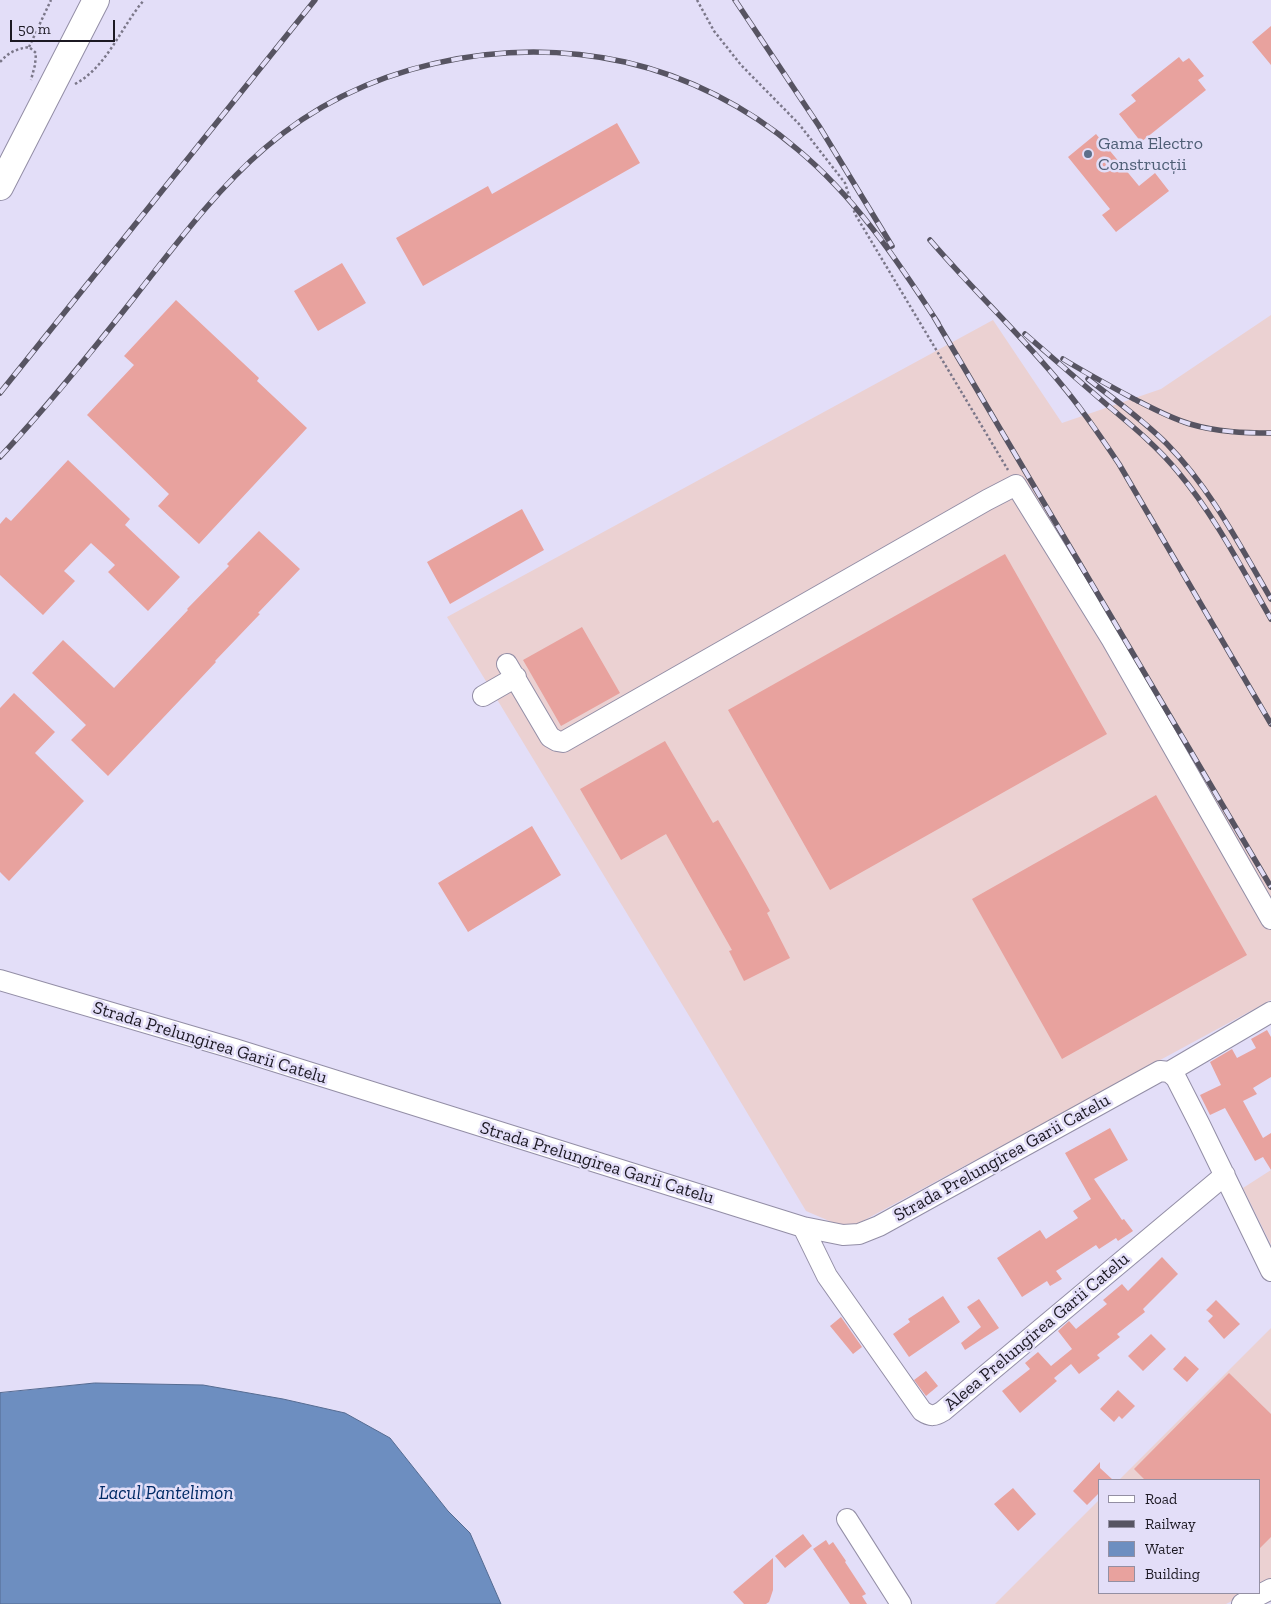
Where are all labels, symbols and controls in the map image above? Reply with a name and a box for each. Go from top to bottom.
scale bar [12,10,118,42]
text: 50 m [18,20,51,38]
place label: Gama Electro Construcții [1098,133,1203,176]
marker: Gama Electro Construcții [1082,148,1094,160]
street label: Strada Prelungirea Garii Catelu [90,997,330,1089]
street label: Strada Prelungirea Garii Catelu [890,1089,1114,1227]
street label: Strada Prelungirea Garii Catelu [477,1117,717,1209]
street label: Aleea Prelungirea Garii Catelu [940,1248,1134,1416]
legend [1098,1479,1261,1594]
water label: Lacul Pantelimon [99,1483,233,1505]
text: Road [1145,1490,1177,1508]
text: Railway [1145,1515,1196,1533]
text: Water [1145,1540,1185,1558]
text: Building [1145,1565,1200,1583]

